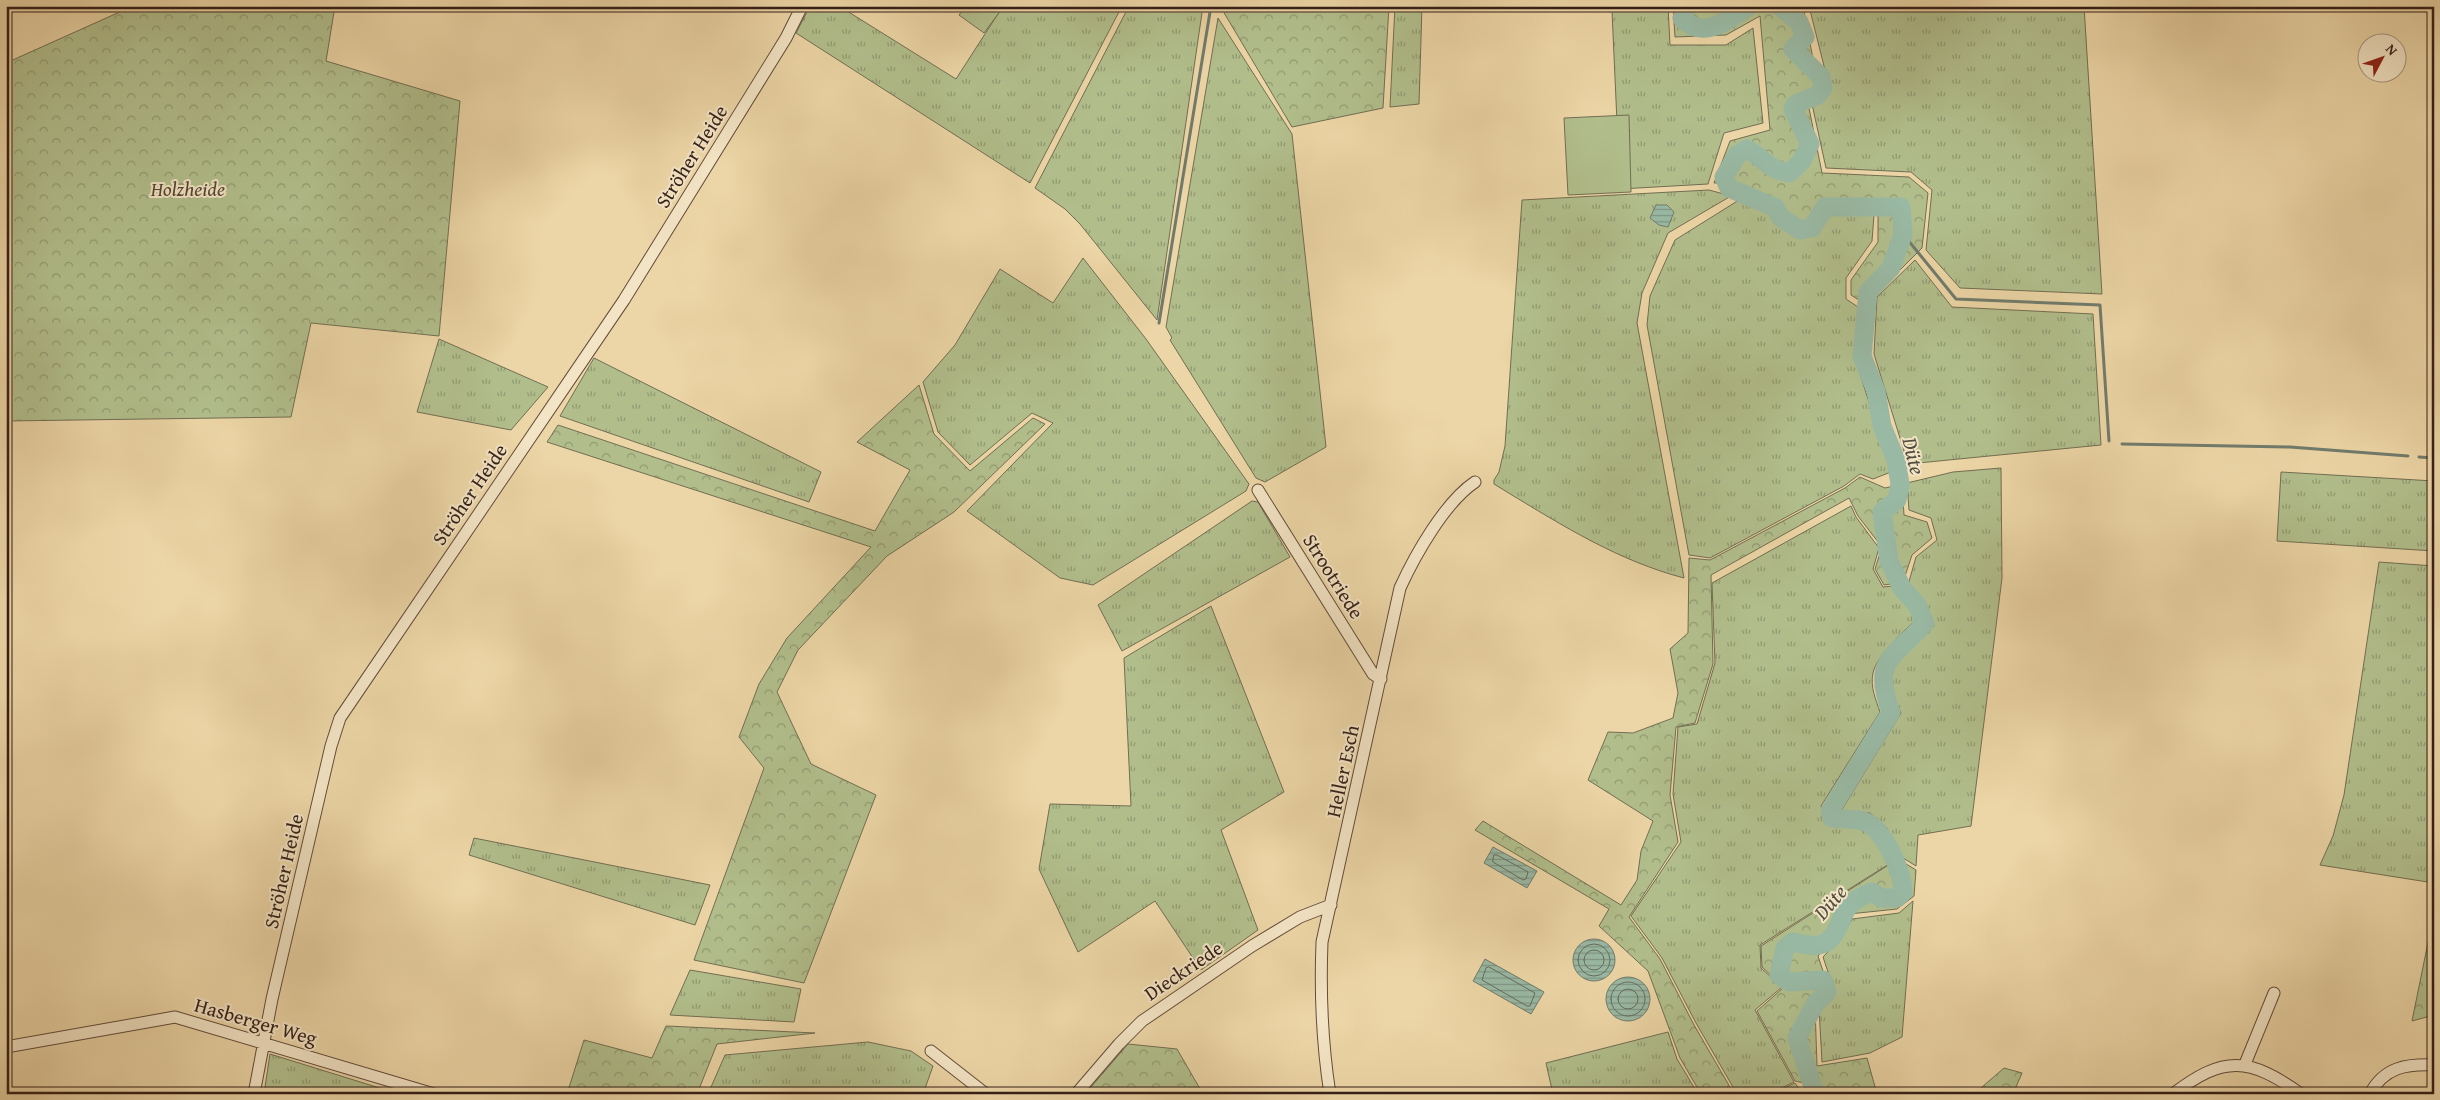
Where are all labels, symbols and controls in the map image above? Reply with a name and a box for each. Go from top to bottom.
north arrow [2358,32,2408,82]
text: N [2381,39,2403,60]
street label: Ströher Heide [648,99,734,213]
park label: Holzheide [150,174,225,203]
water label: Düte [1894,433,1934,478]
street label: Ströher Heide [424,437,514,551]
street label: Strootriede [1296,528,1372,624]
street label: Heller Esch [1318,722,1366,820]
street label: Ströher Heide [256,811,310,931]
water label: Düte [1805,878,1854,927]
street label: Dieckriede [1138,933,1228,1007]
street label: Hasberger Weg [191,990,321,1052]

